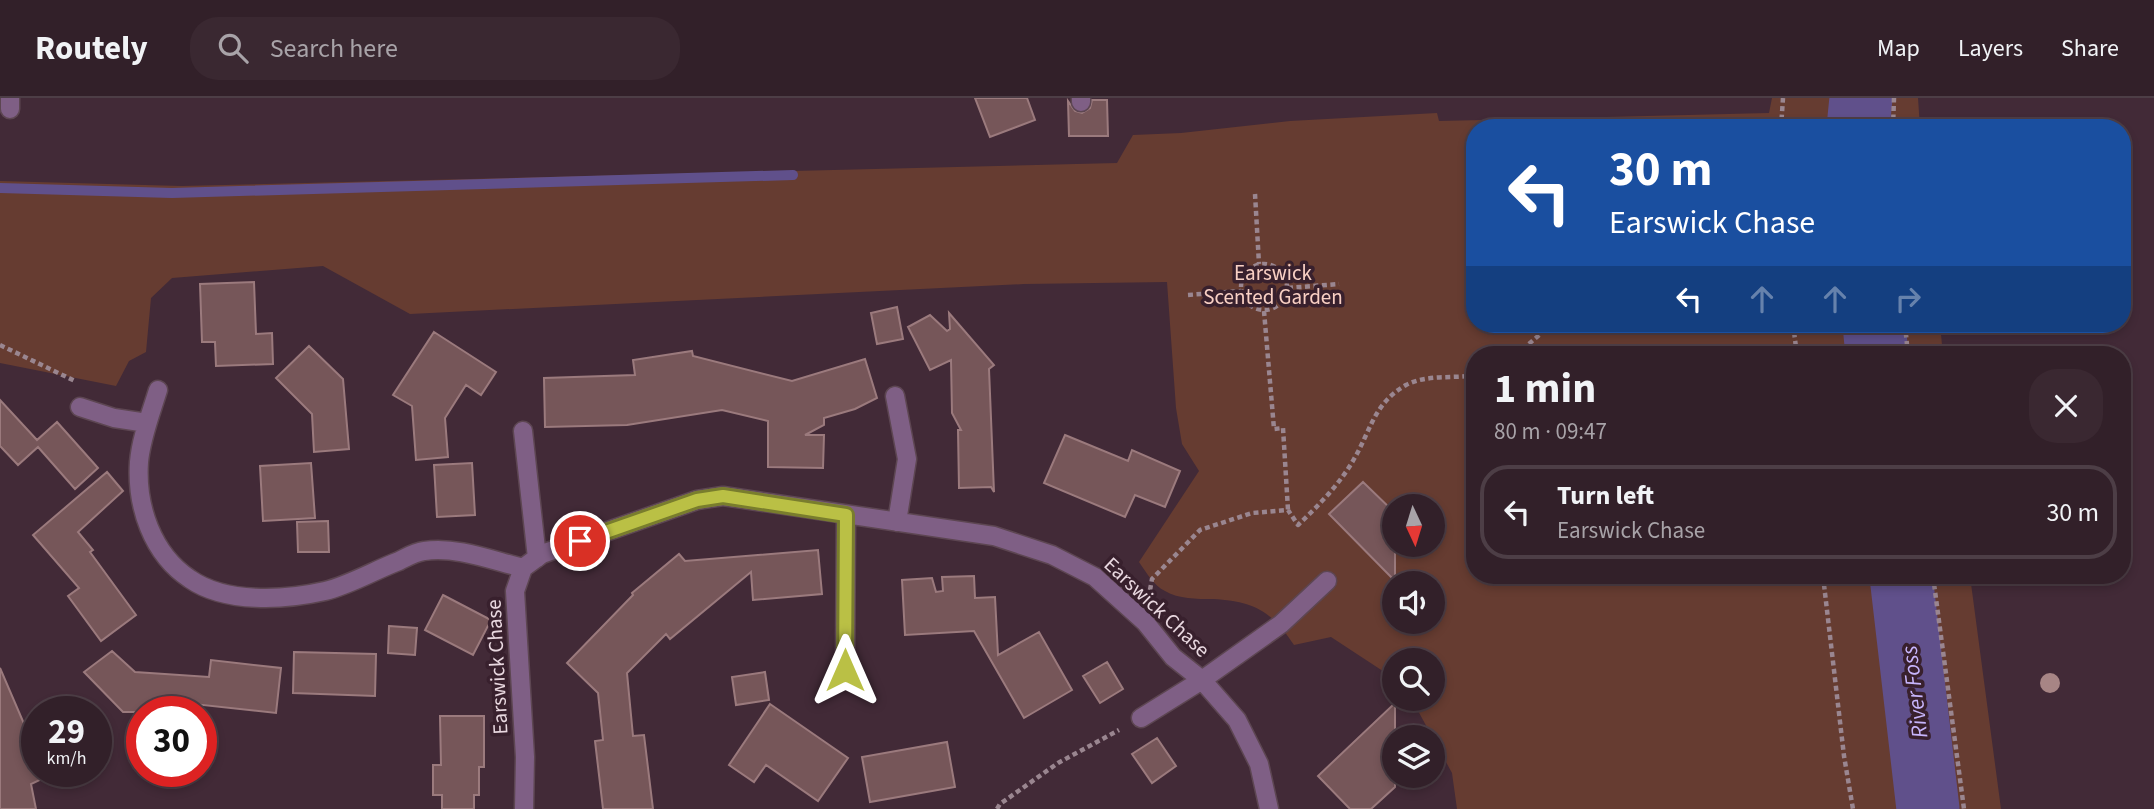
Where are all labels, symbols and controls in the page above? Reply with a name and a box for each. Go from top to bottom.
search box [190,17,680,80]
text: Routely [35,25,148,72]
icon: search [214,29,252,67]
text: Search here [270,30,398,67]
text: Map [1877,31,1920,66]
text: Layers [1958,31,2023,66]
text: Share [2061,31,2119,66]
text: 30 m [1609,135,1713,205]
icon: left [1494,147,1585,238]
text: Earswick Chase [1609,200,1815,246]
park label: Earswick Scented Garden [1203,258,1343,312]
icon: left [1670,280,1708,318]
icon: ahead [1743,280,1781,318]
icon: ahead [1816,280,1854,318]
icon: right [1889,280,1927,318]
text: 1 min [1494,359,1596,419]
button: close [2029,369,2103,443]
text: 80 m · 09:47 [1494,415,1607,448]
text: Turn left [1557,477,1654,514]
icon: left [1498,493,1536,531]
north arrow [1382,494,1446,556]
map controls [1382,494,1445,788]
text: 30 m [2046,494,2099,531]
pin [550,511,610,571]
text: Earswick Chase [1557,514,1705,547]
icon: arrive [561,522,599,560]
street label: Earswick Chase [1097,550,1217,664]
button: sound [1382,571,1445,634]
street label: Earswick Chase [478,599,516,735]
position arrow [808,633,882,707]
water label: River Foss [1892,644,1937,740]
button: search [1382,648,1445,711]
speed limit sign: 30 [126,696,217,787]
text: 29 [48,707,85,757]
button: layers [1382,725,1445,788]
text: km/h [47,746,86,771]

